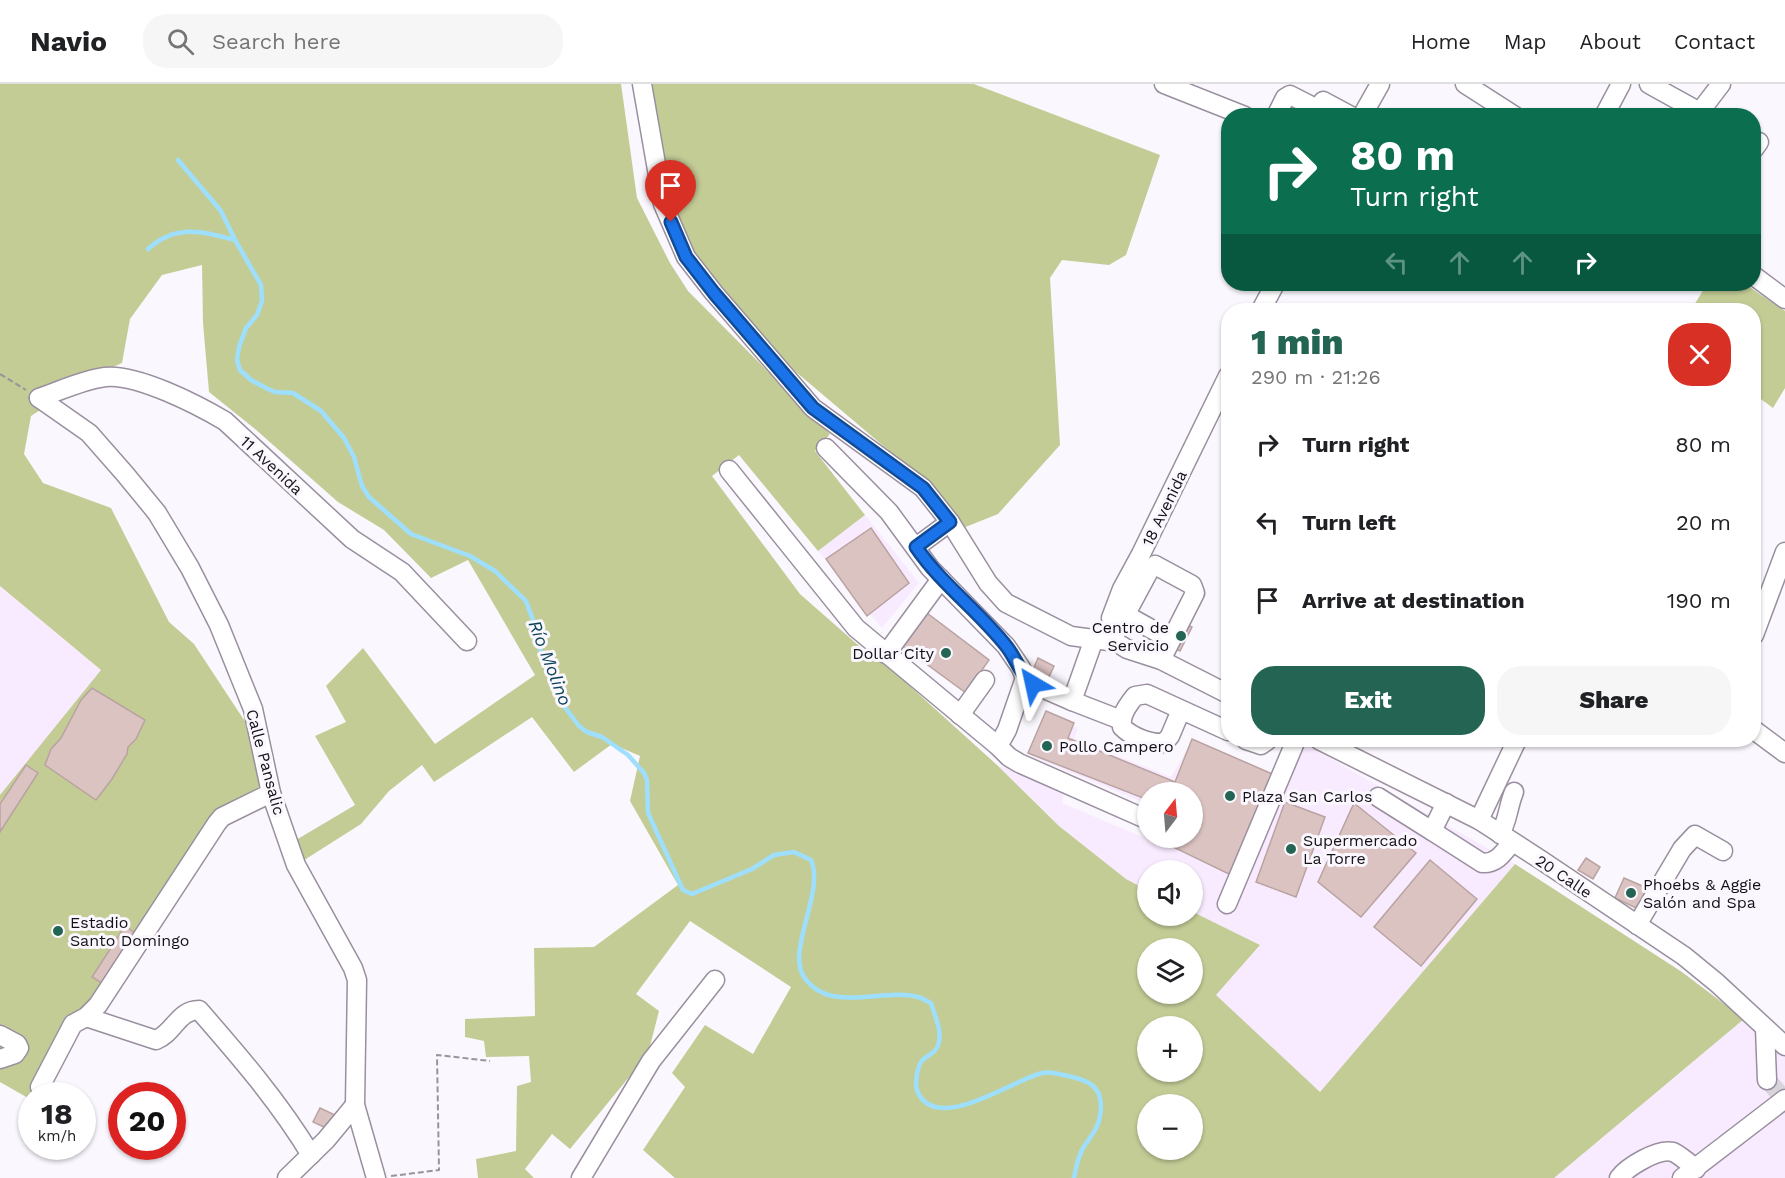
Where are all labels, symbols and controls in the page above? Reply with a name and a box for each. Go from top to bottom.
search box [143,14,563,68]
text: Navio [30,25,107,58]
icon: search [164,25,197,58]
text: Search here [212,29,341,54]
text: Home [1411,29,1471,54]
text: Map [1504,29,1547,54]
text: About [1580,29,1641,54]
text: Contact [1674,29,1755,54]
text: 80 m [1350,131,1455,180]
icon: right [1251,132,1329,210]
pin [645,160,696,222]
icon: arrive [654,169,687,202]
text: Turn right [1350,181,1479,213]
icon: left [1380,246,1413,279]
icon: ahead [1443,246,1476,279]
icon: ahead [1506,246,1539,279]
icon: right [1569,246,1602,279]
text: 1 min [1251,321,1344,363]
button: close [1668,323,1731,386]
text: 290 m · 21:26 [1251,365,1381,389]
icon: right [1251,428,1284,461]
street label: 11 Avenida [237,432,307,499]
text: Turn right [1302,432,1409,457]
text: 80 m [1675,432,1731,457]
street label: 18 Avenida [1138,467,1191,549]
icon: left [1251,506,1284,539]
text: Turn left [1302,510,1396,535]
text: 20 m [1676,510,1731,535]
icon: arrive [1251,584,1284,617]
text: Arrive at destination [1302,588,1525,613]
text: 190 m [1667,588,1731,613]
water label: Río Molino [525,617,576,709]
place label: Centro de Servicio [1092,618,1169,655]
marker: Centro de Servicio [1174,629,1188,643]
place label: Dollar City [852,644,935,663]
marker: Dollar City [939,646,953,660]
position arrow [1001,652,1065,716]
button: Exit [1251,666,1485,735]
button: Share [1497,666,1731,735]
street label: Calle Pansalic [242,707,289,817]
place label: Pollo Campero [1059,737,1173,756]
marker: Pollo Campero [1040,739,1054,753]
north arrow [1137,782,1203,848]
map controls [1137,782,1203,1160]
place label: Plaza San Carlos [1242,787,1372,806]
marker: Plaza San Carlos [1223,789,1237,803]
place label: Supermercado La Torre [1303,831,1417,868]
marker: Supermercado La Torre [1284,842,1298,856]
street label: 20 Calle [1532,851,1595,902]
button: sound [1137,860,1203,926]
place label: Phoebs & Aggie Salón and Spa [1643,875,1761,912]
marker: Phoebs & Aggie Salón and Spa [1624,886,1638,900]
place label: Estadio Santo Domingo [70,913,189,950]
marker: Estadio Santo Domingo [51,924,65,938]
button: layers [1137,938,1203,1004]
button: + [1137,1016,1203,1082]
speed limit sign: 20 [108,1082,186,1160]
button: − [1137,1094,1203,1160]
text: 18 [41,1096,73,1131]
text: km/h [38,1127,76,1145]

